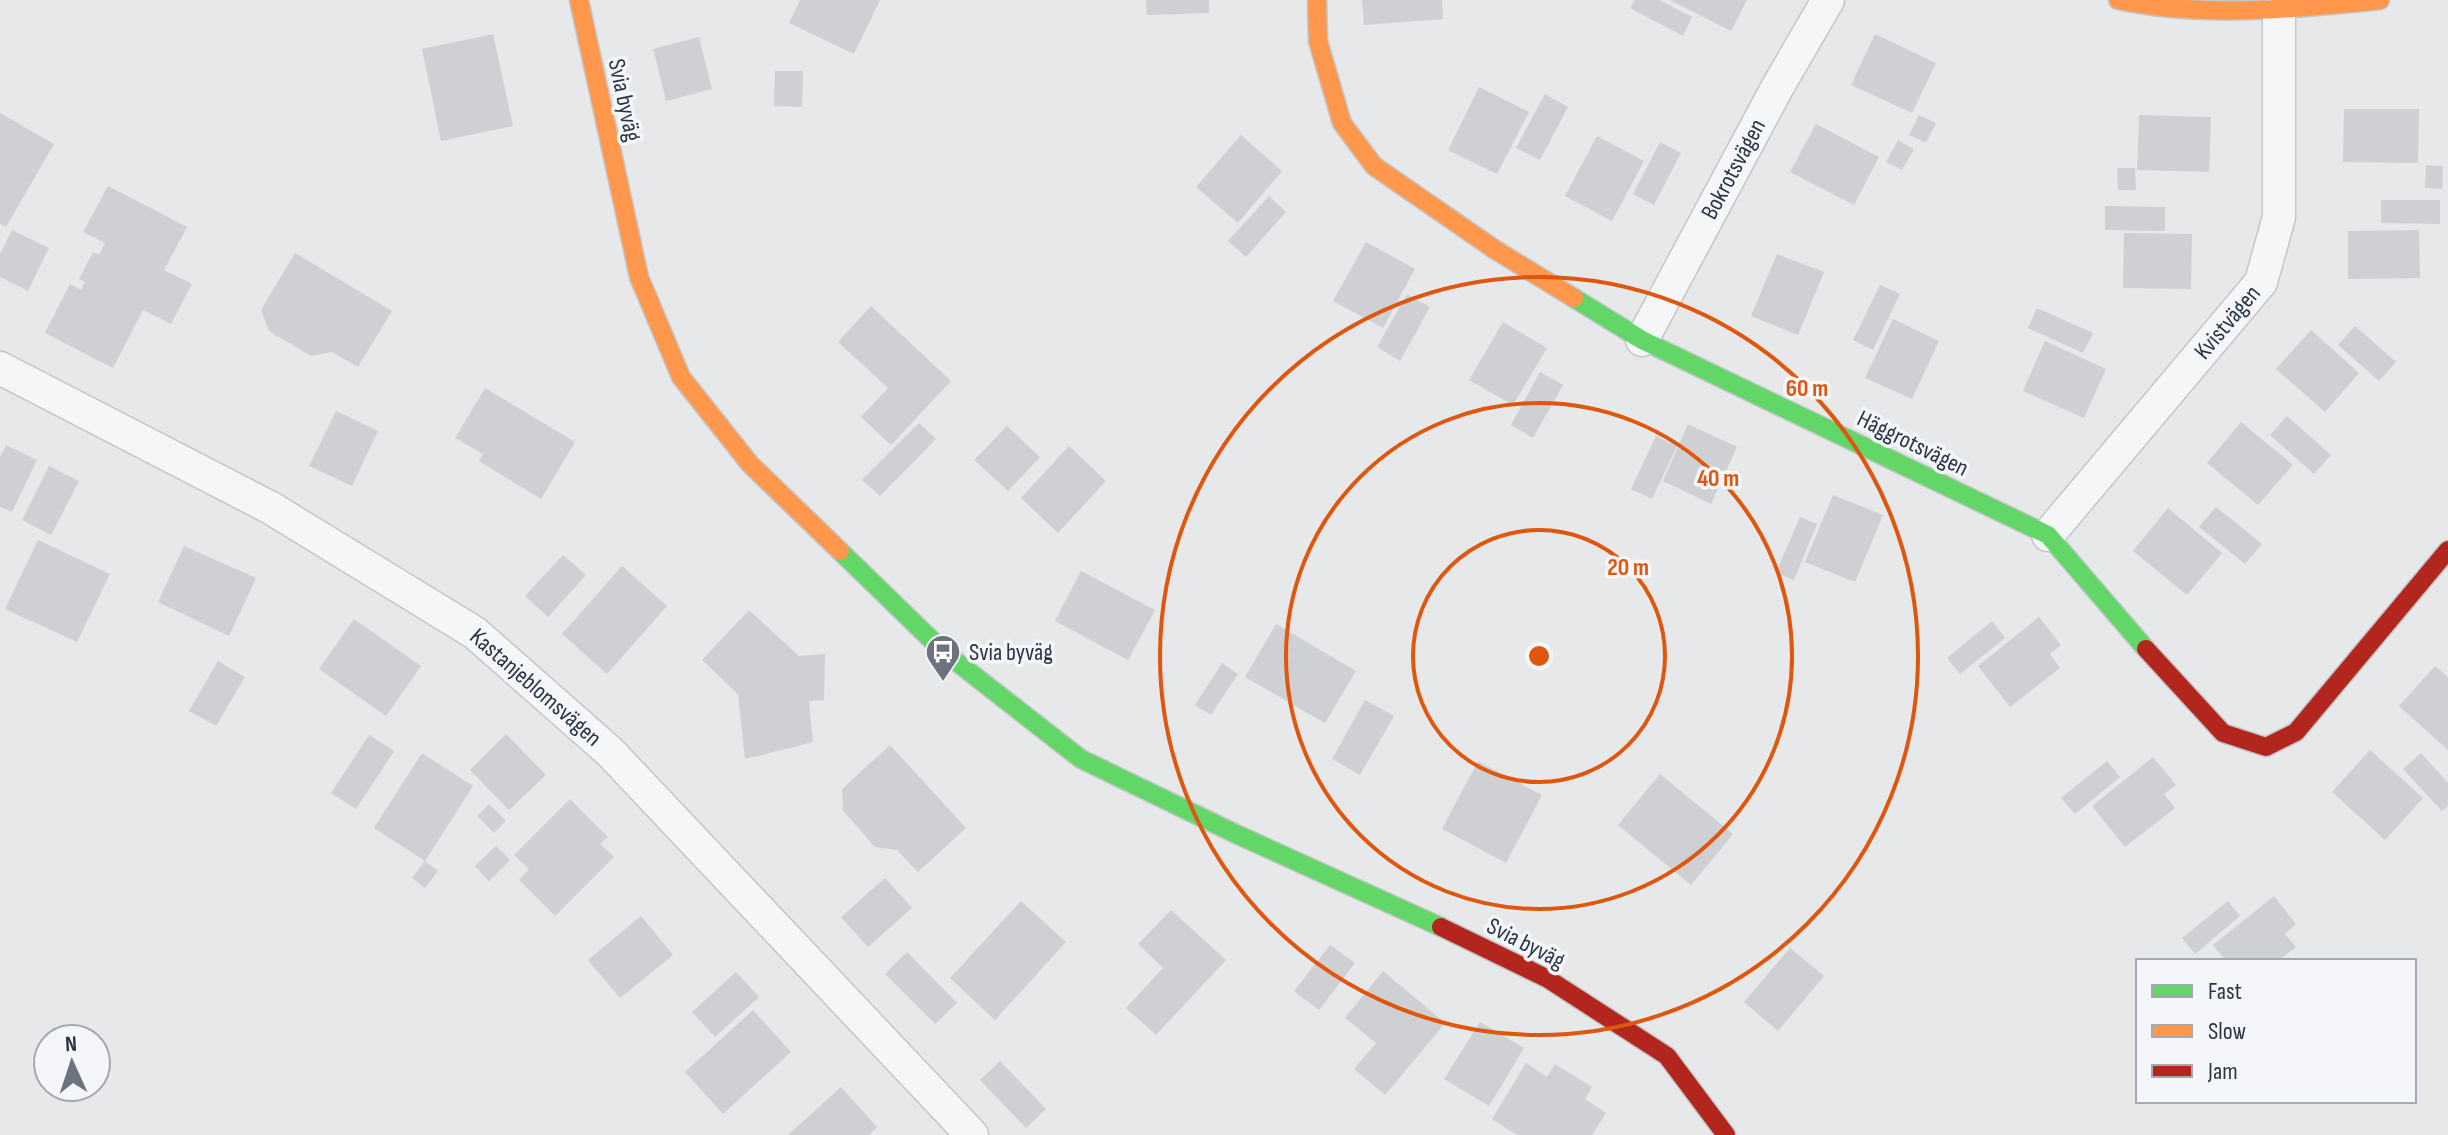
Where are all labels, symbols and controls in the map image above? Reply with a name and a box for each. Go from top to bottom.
street label: Svia byväg [602,56,647,144]
street label: Bokrotsvägen [1695,114,1772,224]
street label: Kvistvägen [2188,279,2267,365]
text: 60 m [1786,374,1828,403]
street label: Häggrotsvägen [1852,404,1973,483]
text: 40 m [1697,464,1739,493]
text: 20 m [1607,553,1649,582]
street label: Kastanjeblomsvägen [464,622,608,752]
bus stop icon: Svia byväg [924,633,962,683]
place label: Svia byväg [969,638,1053,667]
centre of rings [1525,642,1553,670]
street label: Svia byväg [1482,912,1570,975]
legend [2136,959,2416,1103]
text: Fast [2208,977,2242,1006]
text: Slow [2208,1017,2246,1046]
north arrow [32,1023,112,1103]
text: N [64,1031,78,1058]
text: Jam [2207,1057,2238,1086]

